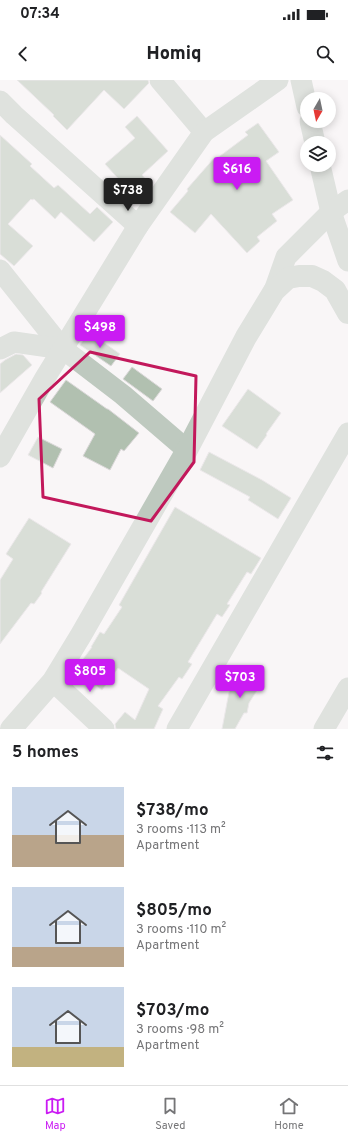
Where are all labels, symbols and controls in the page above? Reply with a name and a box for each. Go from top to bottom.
text: 07:34 [20,5,60,24]
icon: back [12,43,34,65]
text: Homiq [147,43,201,66]
icon: search [314,43,336,65]
north arrow [300,92,336,128]
map controls [300,92,336,172]
button: layers [300,136,336,172]
pin: $616 [213,157,261,191]
text: $616 [222,162,252,178]
pin: $738 [104,178,152,212]
text: $738 [113,183,143,199]
pin: $498 [76,315,124,349]
text: $498 [84,320,116,336]
pin: $805 [66,659,114,693]
text: $805 [74,664,106,680]
pin: $703 [216,665,264,699]
text: $703 [224,670,256,686]
text: 5 homes [12,742,79,764]
icon: filters [314,742,336,764]
text: $738/mo [136,800,209,822]
icon: home [44,803,92,851]
text: 3 rooms · 113 m² [136,822,226,838]
text: Apartment [136,838,199,854]
text: $805/mo [136,900,212,922]
icon: home [44,903,92,951]
text: 3 rooms · 110 m² [136,922,226,938]
text: Apartment [136,938,199,954]
text: $703/mo [136,1000,209,1022]
icon: home [44,1003,92,1051]
text: 3 rooms · 98 m² [136,1022,224,1038]
text: Apartment [136,1038,199,1054]
tab: Map [44,1095,66,1133]
tab: Saved [155,1095,186,1133]
tab: Home [274,1095,304,1133]

